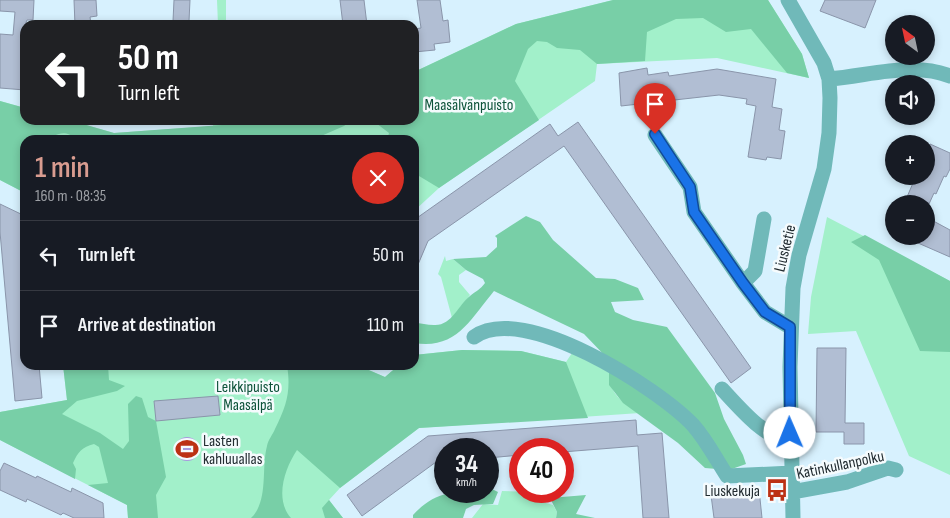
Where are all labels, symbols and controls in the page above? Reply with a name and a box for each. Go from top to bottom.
north arrow [885,15,935,65]
map controls [885,15,935,245]
text: 50 m [118,37,179,80]
icon: left [35,40,100,105]
button: sound [885,75,935,125]
text: Turn left [118,80,180,107]
pin [634,83,676,134]
icon: arrive [641,90,669,118]
park label: Maasälvänpuisto [424,96,514,115]
button: + [885,135,935,185]
text: 1 min [35,150,90,186]
button: close [352,152,404,204]
text: 160 m · 08:35 [35,187,106,206]
button: − [885,195,935,245]
street label: Liusketie [770,223,800,274]
icon: left [35,242,63,270]
text: Turn left [78,244,135,267]
text: 50 m [373,244,404,267]
icon: arrive [35,312,63,340]
text: Arrive at destination [78,314,216,337]
text: 110 m [367,314,404,337]
park label: Leikkipuisto Maasälpä [216,378,280,415]
position arrow [763,406,815,458]
place label: Lasten kahluuallas [203,432,263,469]
sports icon: Lasten kahluuallas [174,436,200,462]
speed limit sign: 40 [509,438,574,503]
street label: Katinkullanpolku [795,447,886,484]
text: 34 [455,449,478,480]
text: km/h [456,475,477,490]
bus stop icon: Liuskekuja [764,477,790,503]
place label: Liuskekuja [705,482,760,501]

